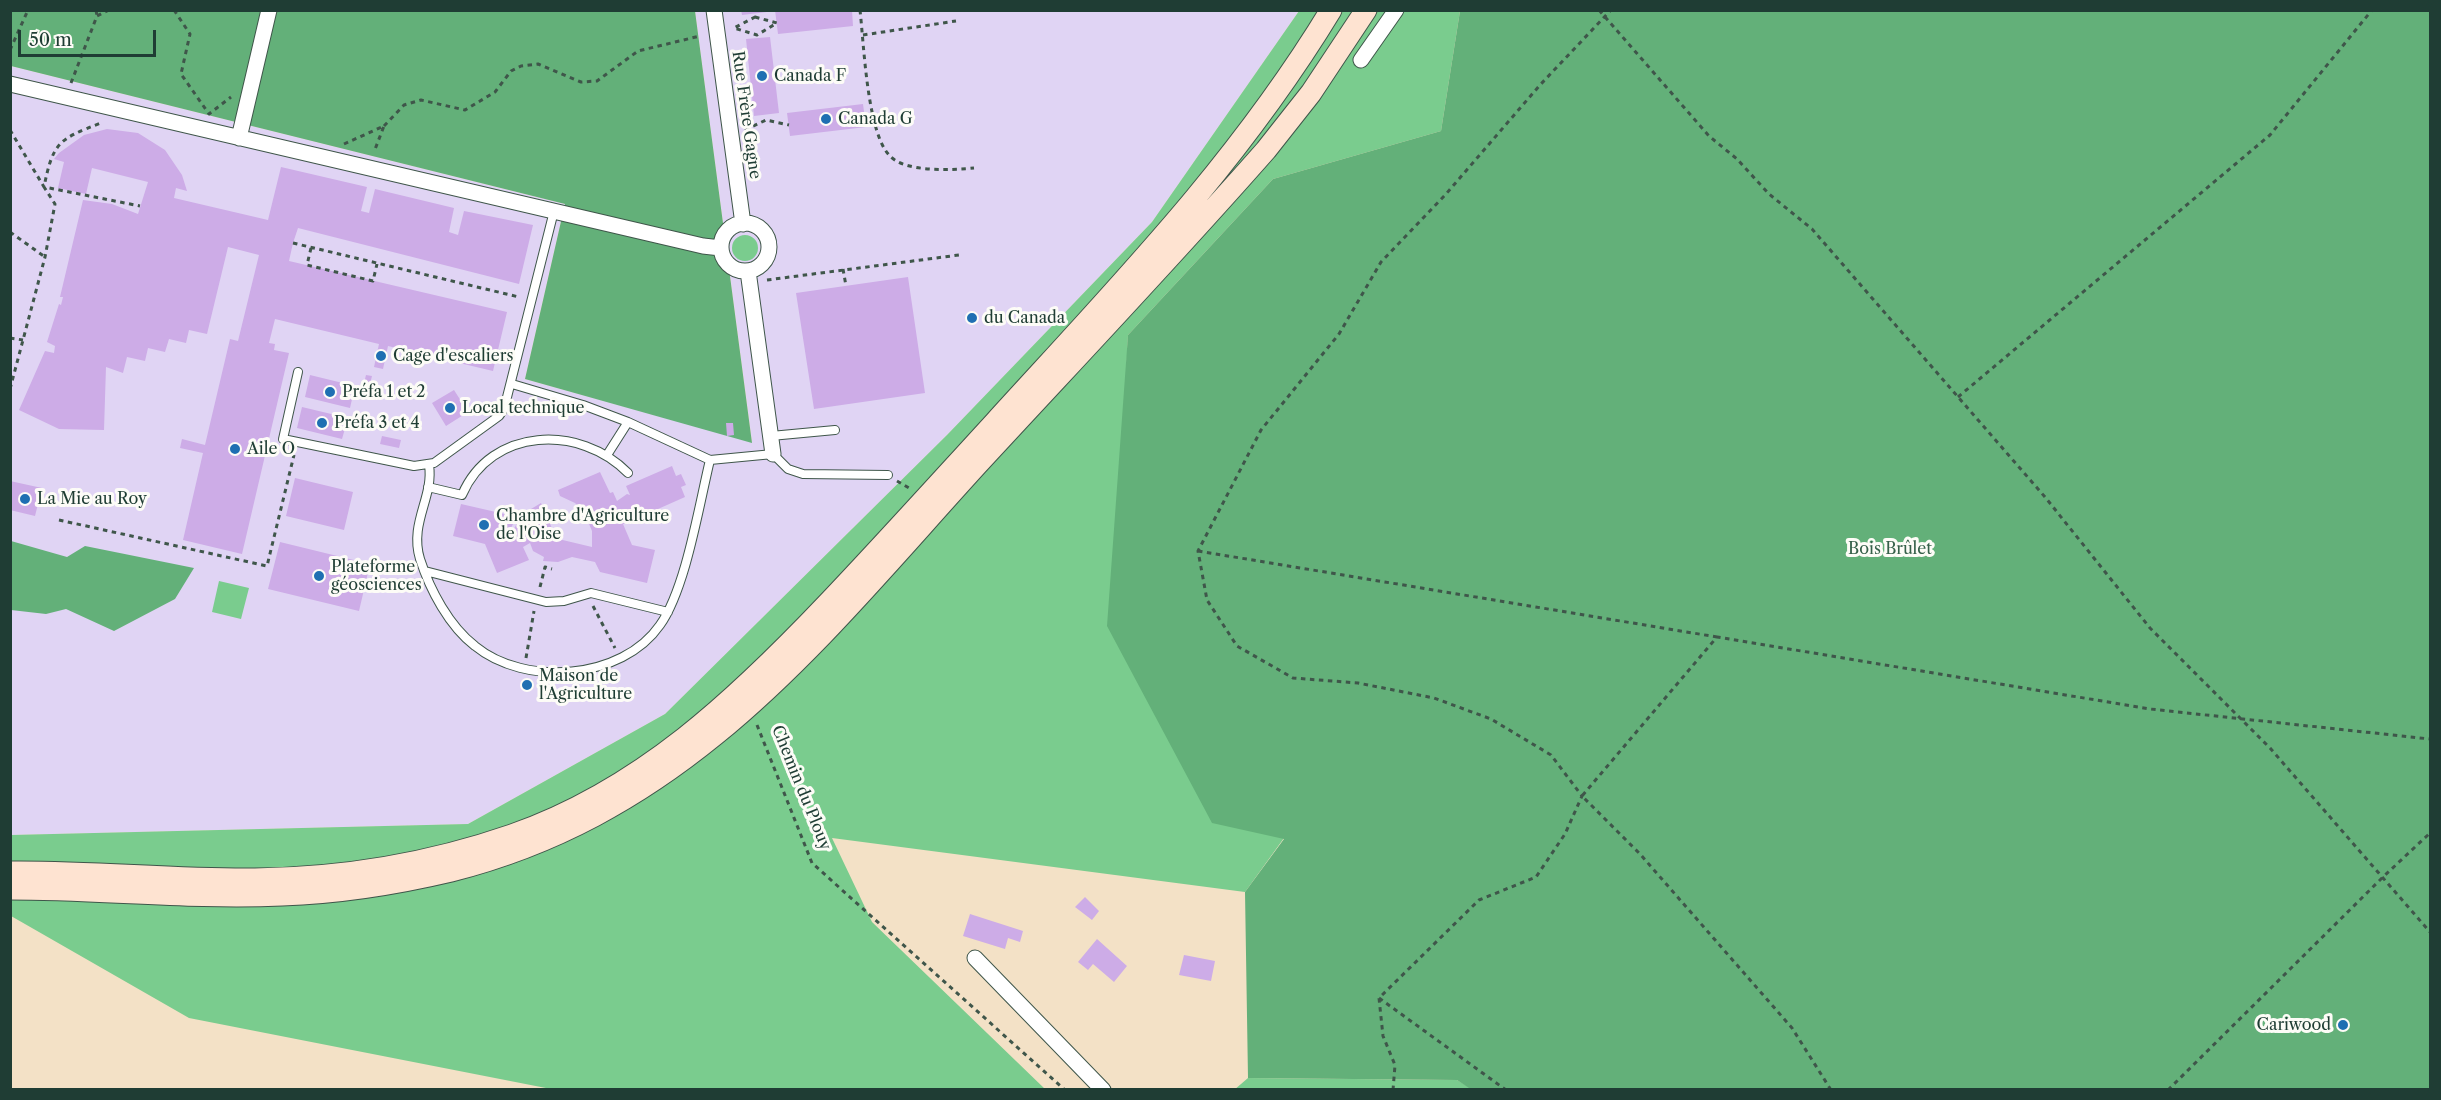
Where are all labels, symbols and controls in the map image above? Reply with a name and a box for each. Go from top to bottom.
scale bar [21,18,159,56]
text: 50 m [29,29,72,51]
street label: Rue Frère Gagne [728,50,764,180]
place label: Canada F [774,66,846,86]
marker: Canada F [755,69,769,83]
place label: Canada G [838,109,913,129]
marker: Canada G [819,112,833,126]
place label: du Canada [984,308,1065,328]
marker: du Canada [965,311,979,325]
place label: Cage d'escaliers [393,346,513,366]
marker: Cage d'escaliers [374,349,388,363]
place label: Préfa 1 et 2 [342,382,426,402]
marker: Préfa 1 et 2 [323,385,337,399]
place label: Local technique [462,398,585,418]
marker: Local technique [443,401,457,415]
place label: Préfa 3 et 4 [334,413,420,433]
marker: Préfa 3 et 4 [315,416,329,430]
place label: Aile O [247,439,295,459]
marker: Aile O [228,442,242,456]
place label: La Mie au Roy [37,489,147,509]
marker: La Mie au Roy [18,492,32,506]
place label: Chambre d'Agriculture de l'Oise [496,506,669,544]
marker: Chambre d'Agriculture de l'Oise [477,518,491,532]
park label: Bois Brûlet [1848,539,1932,559]
place label: Plateforme géosciences [331,557,422,595]
marker: Plateforme géosciences [312,569,326,583]
place label: Maison de l'Agriculture [539,666,632,704]
marker: Maison de l'Agriculture [520,678,534,692]
street label: Chemin du Plouy [767,723,835,853]
place label: Cariwood [2257,1015,2331,1035]
marker: Cariwood [2336,1018,2350,1032]

